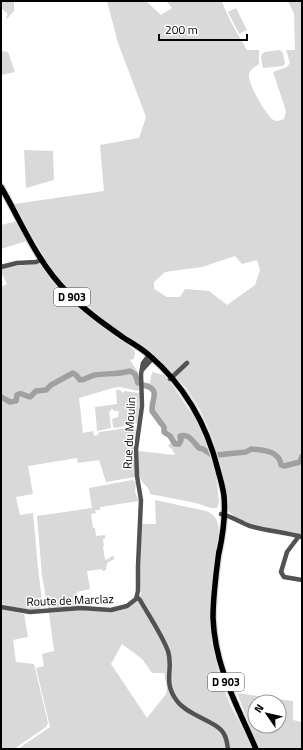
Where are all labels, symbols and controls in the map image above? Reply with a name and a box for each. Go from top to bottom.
scale bar [159,16,247,42]
text: 200 m [165,20,198,39]
road number: D 903 [54,288,90,306]
street label: Rue du Moulin [118,396,140,470]
street label: Route de Marclaz [26,589,114,611]
road number: D 903 [208,673,244,691]
north arrow [247,694,287,734]
text: N [250,701,267,716]

